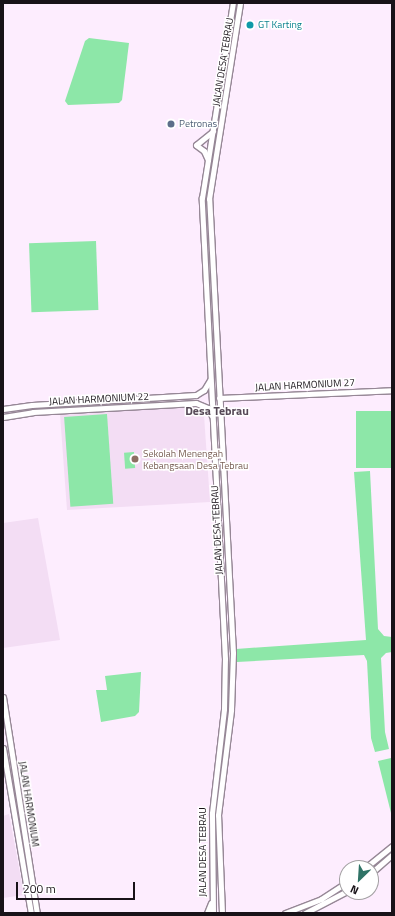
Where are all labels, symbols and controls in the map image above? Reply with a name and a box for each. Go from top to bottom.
street label: JALAN DESA TEBRAU [210,17,236,107]
place label: GT Karting [258,19,302,31]
marker: GT Karting [245,20,255,30]
place label: Petronas [179,118,217,130]
marker: Petronas [166,119,176,129]
street label: JALAN HARMONIUM 27 [255,376,355,394]
street label: JALAN HARMONIUM 22 [49,390,149,408]
district label: Desa Tebrau [185,404,249,418]
place label: Sekolah Menengah Kebangsaan Desa Tebrau [143,447,248,470]
marker: Sekolah Menengah Kebangsaan Desa Tebrau [130,454,140,464]
street label: JALAN DESA TEBRAU [209,485,225,575]
street label: JALAN HARMONIUM [16,760,42,848]
street label: JALAN DESA TEBRAU [197,807,209,897]
north arrow [339,860,379,900]
scale bar [18,874,137,900]
text: 200 m [23,879,56,898]
text: N [348,881,361,899]

